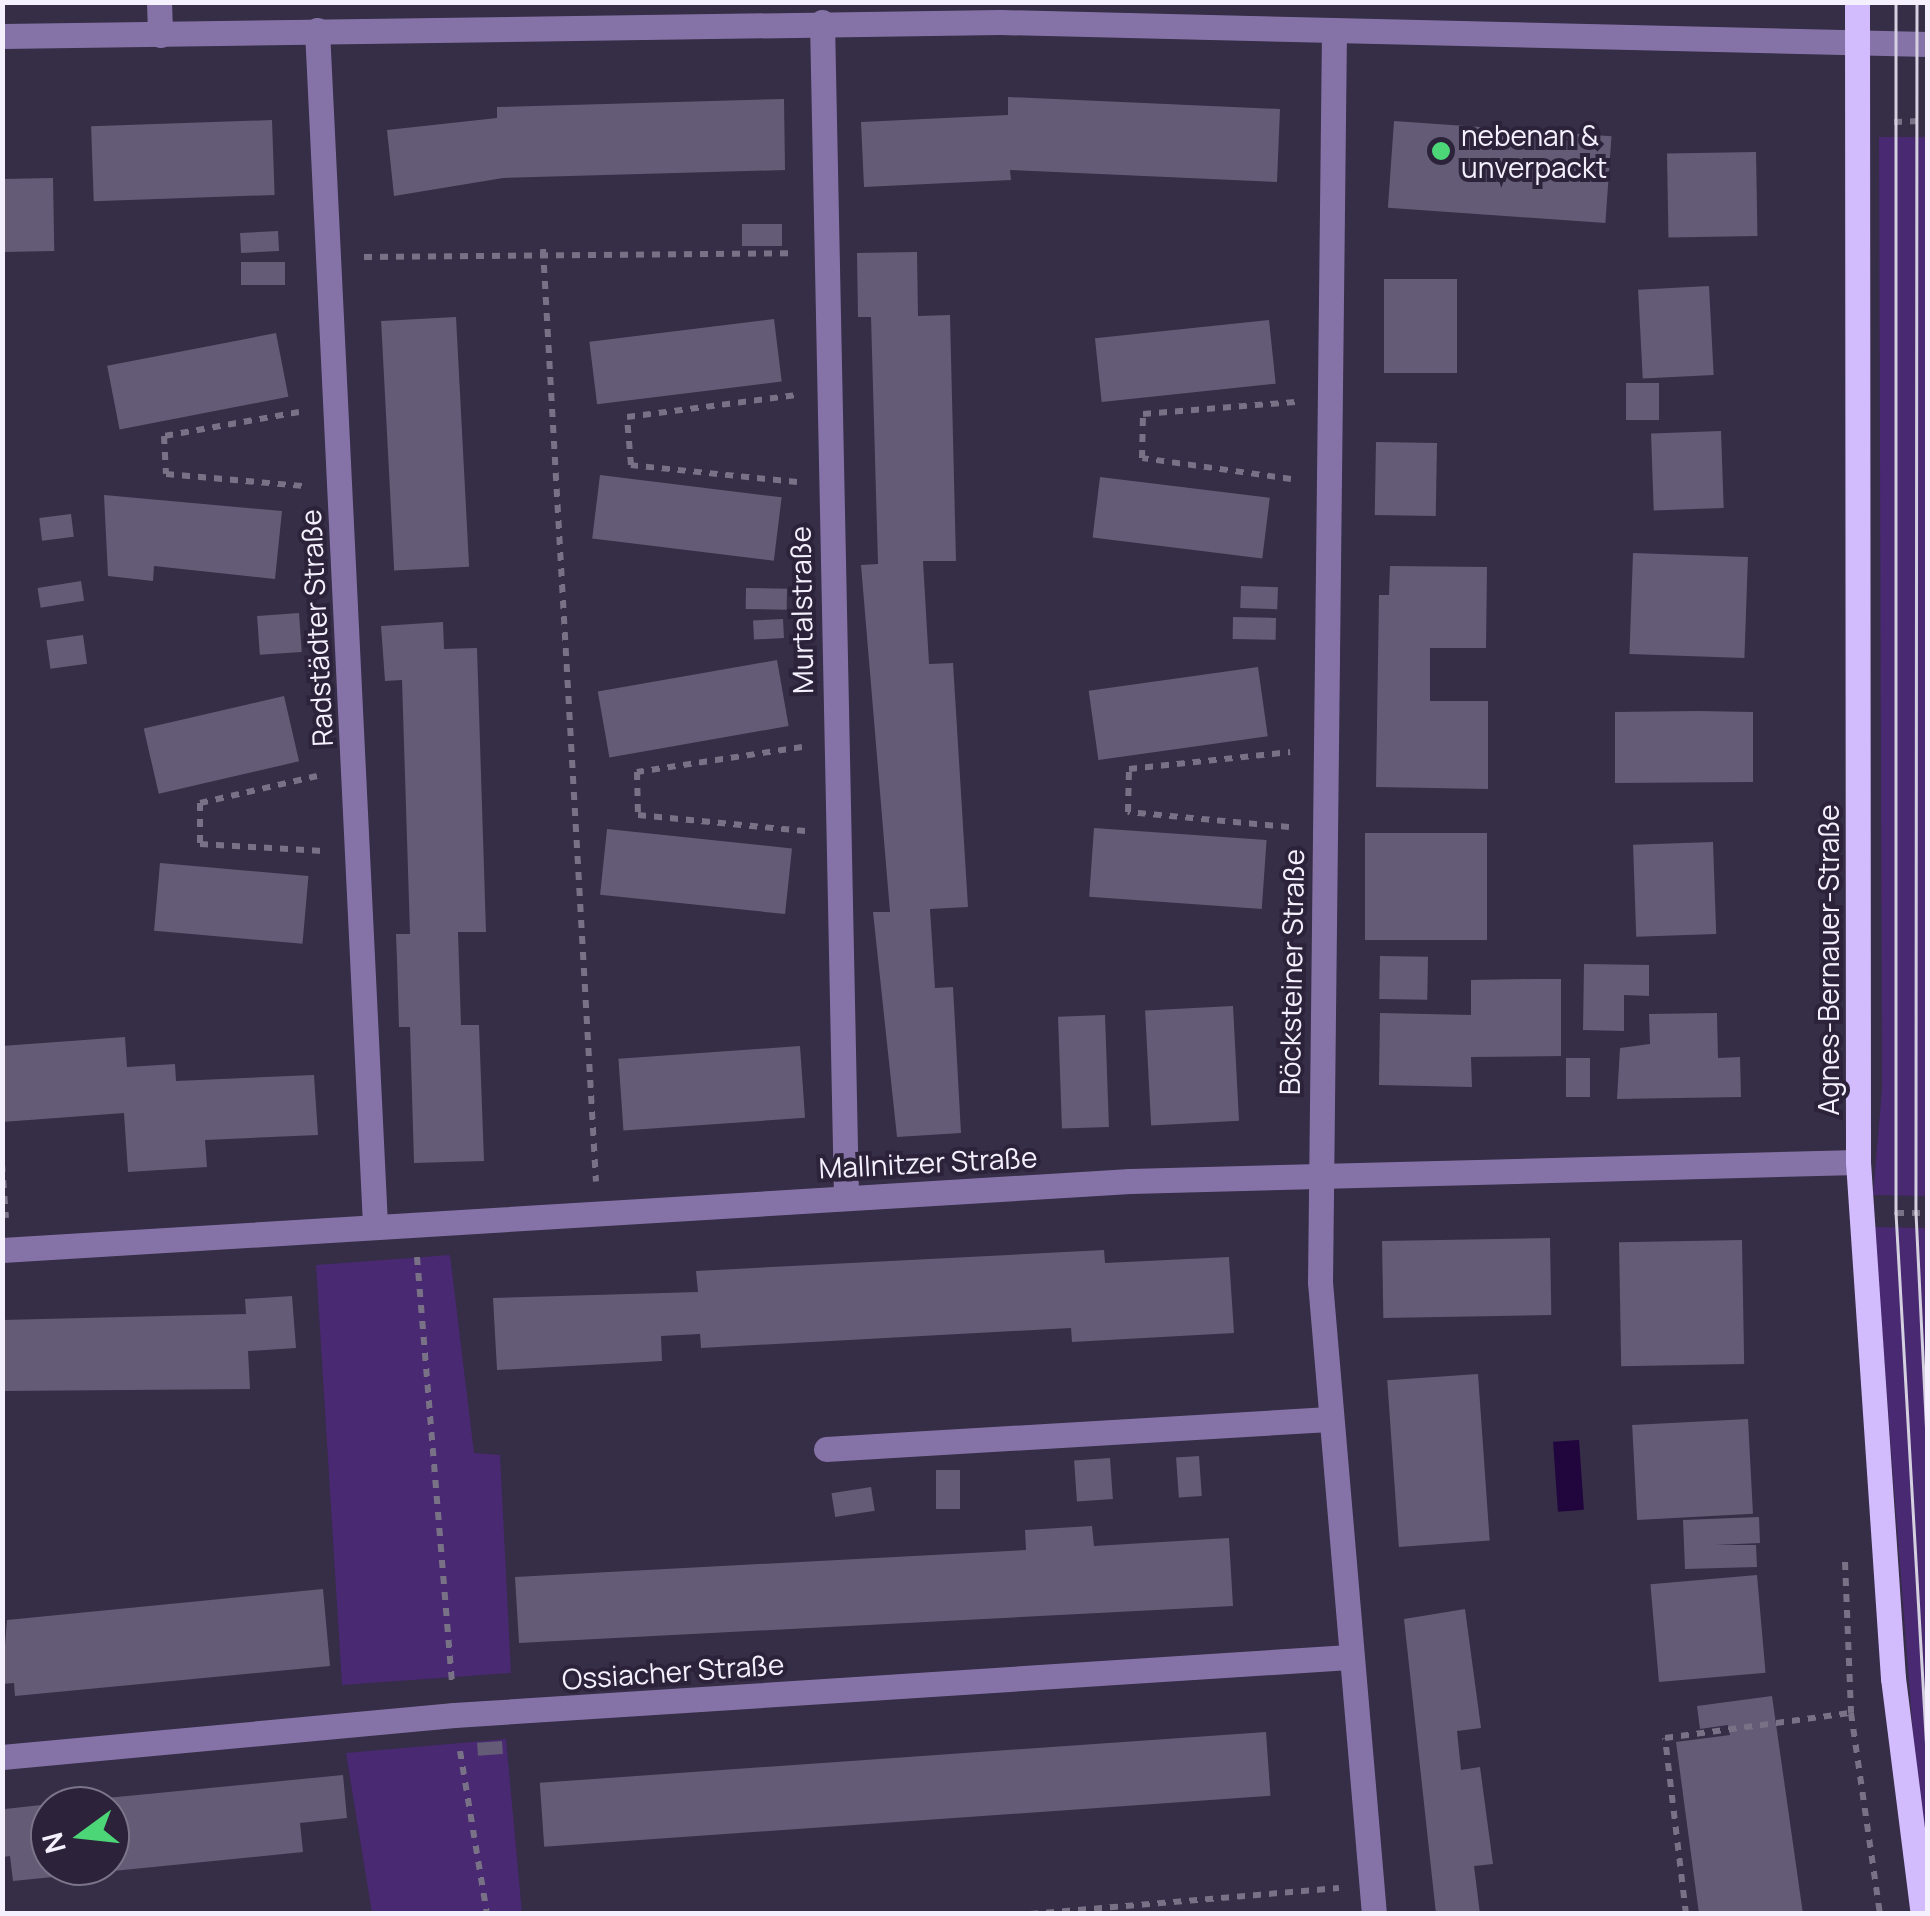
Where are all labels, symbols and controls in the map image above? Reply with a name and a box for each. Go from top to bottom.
place label: nebenan & unverpackt [1461,118,1607,184]
marker: nebenan & unverpackt [1430,140,1452,162]
street label: Radstädter Straße [293,509,339,747]
street label: Murtalstraße [783,526,819,694]
street label: Agnes-Bernauer-Straße [1811,804,1845,1116]
street label: Böcksteiner Straße [1272,849,1310,1095]
street label: Mallnitzer Straße [818,1139,1038,1185]
street label: Ossiacher Straße [561,1646,785,1696]
north arrow [30,1786,130,1886]
text: N [32,1829,74,1858]

